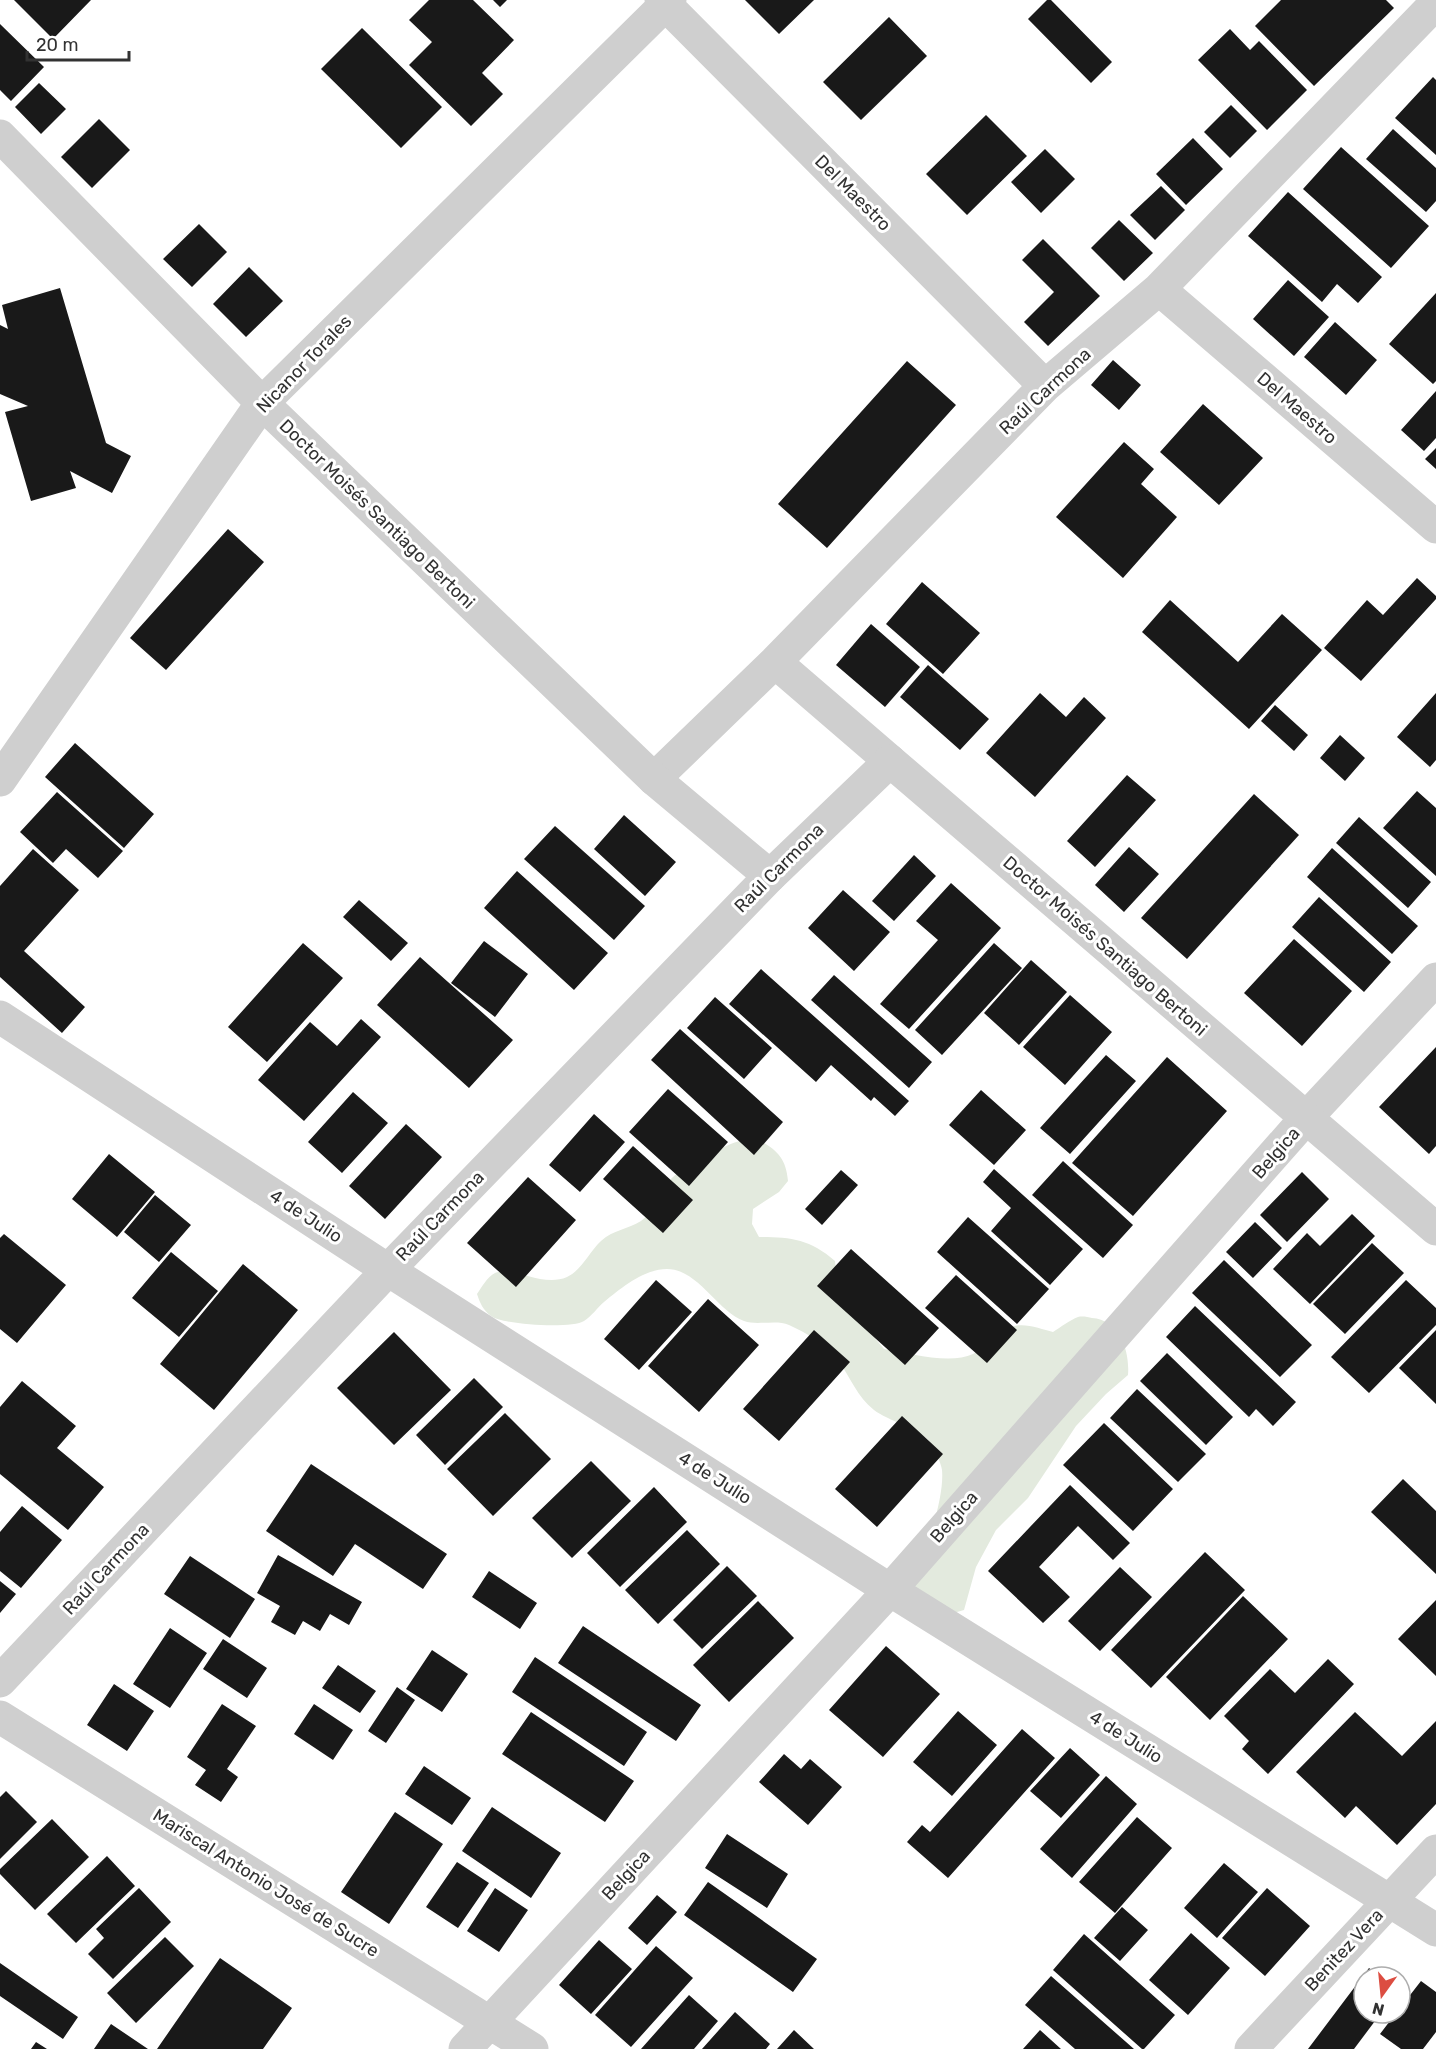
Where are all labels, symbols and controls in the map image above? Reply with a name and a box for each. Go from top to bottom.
scale bar [27,24,129,62]
text: 20 m [36,34,78,56]
street label: Del Maestro [810,150,896,236]
street label: Nicanor Torales [252,310,356,418]
street label: Raúl Carmona [995,343,1095,439]
street label: Del Maestro [1253,367,1341,449]
street label: Doctor Moisés Santiago Bertoni [275,415,479,613]
street label: Raúl Carmona [730,819,828,917]
street label: Doctor Moisés Santiago Bertoni [999,851,1211,1041]
street label: Belgica [1248,1123,1304,1183]
street label: Raúl Carmona [391,1166,489,1266]
street label: 4 de Julio [266,1184,346,1248]
street label: 4 de Julio [674,1447,756,1509]
street label: Belgica [926,1487,982,1547]
street label: Raúl Carmona [58,1519,154,1619]
street label: 4 de Julio [1085,1706,1167,1768]
street label: Mariscal Antonio José de Sucre [149,1804,383,1962]
street label: Belgica [597,1845,655,1905]
street label: Benitez Vera [1300,1904,1388,1996]
north arrow [1352,1965,1412,2025]
text: N [1370,1998,1386,2020]

